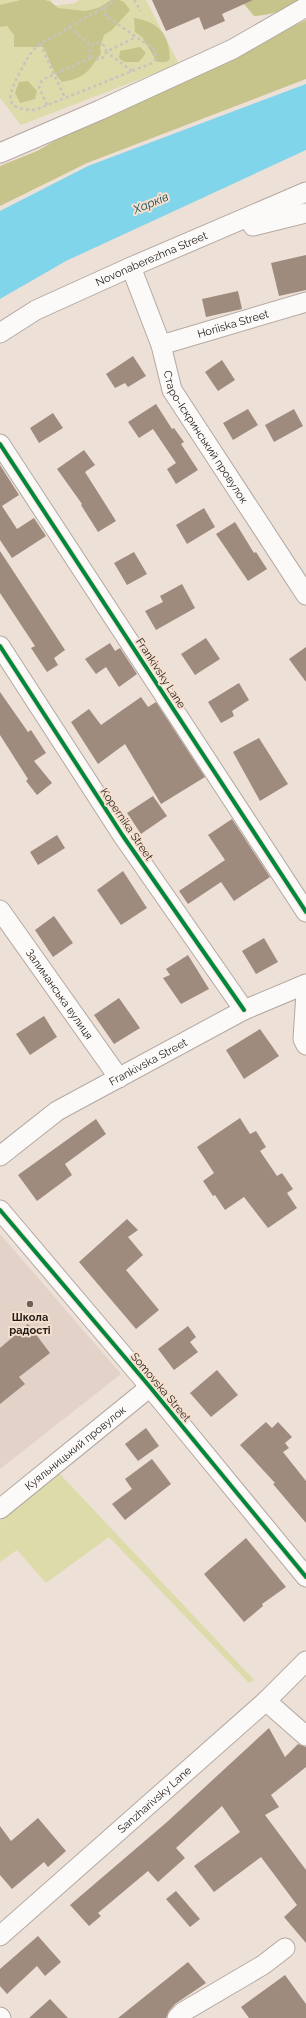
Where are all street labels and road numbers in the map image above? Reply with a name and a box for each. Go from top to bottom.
street label: Novonaberezhna Street [94,229,210,289]
street label: Horiiska Street [196,307,271,341]
street label: Старо-Іскринський провулок [160,369,251,506]
street label: Frankivsky Lane [133,636,188,711]
street label: Kopernika Street [98,786,156,863]
street label: Залиманська вулиця [23,947,96,1042]
street label: Frankivska Street [107,1036,190,1089]
street label: Somovska Street [128,1350,193,1425]
street label: Куяльницький провулок [22,1403,129,1493]
street label: Sanzharivsky Lane [115,1764,195,1836]

